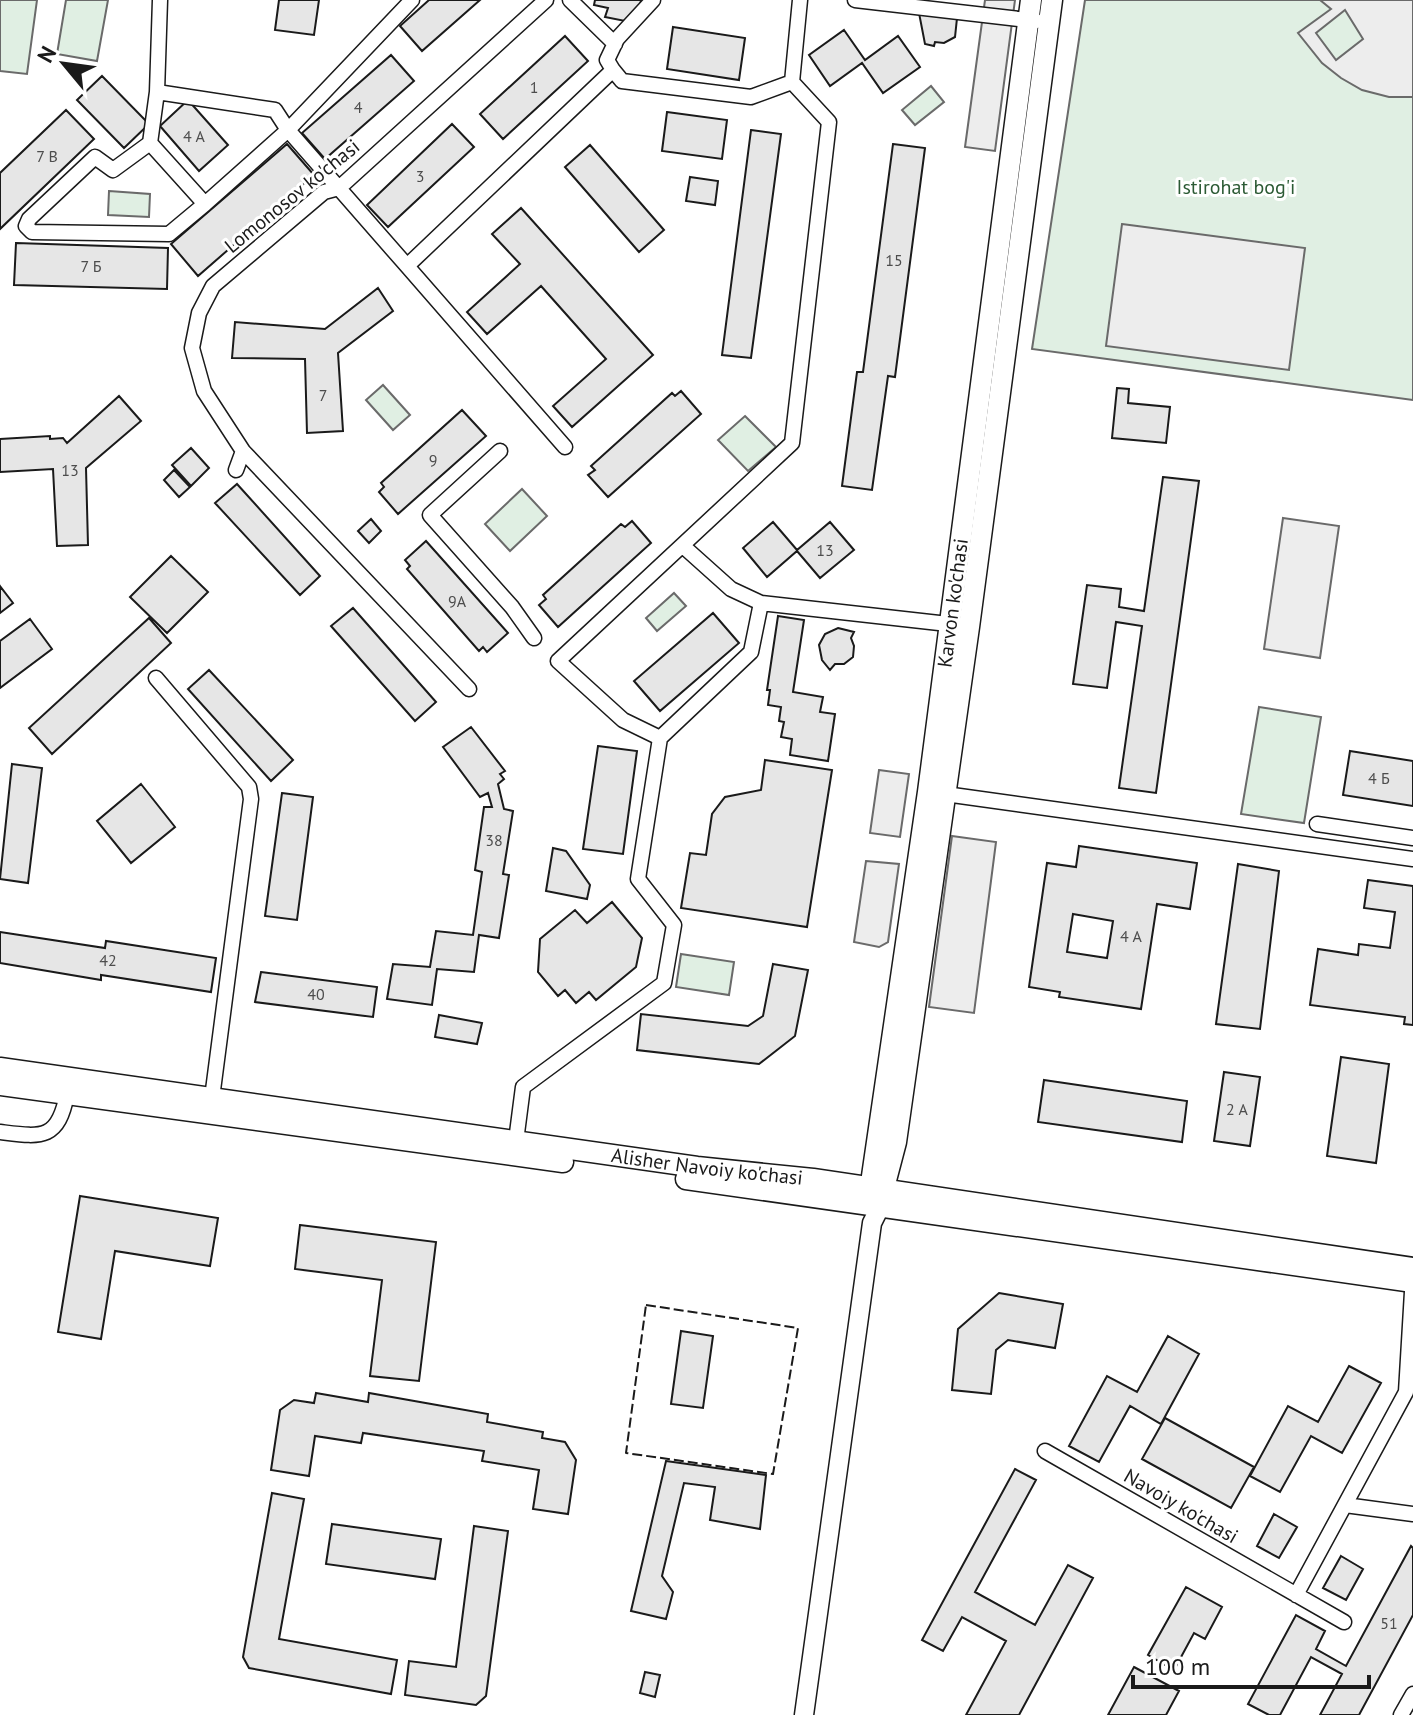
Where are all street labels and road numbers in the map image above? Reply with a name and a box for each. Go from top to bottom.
street label: Lomonosov ko'chasi [219,133,365,259]
street label: Karvon ko'chasi [931,537,974,669]
street label: Alisher Navoiy ko'chasi [610,1142,804,1191]
street label: Navoiy ko'chasi [1119,1463,1243,1549]

